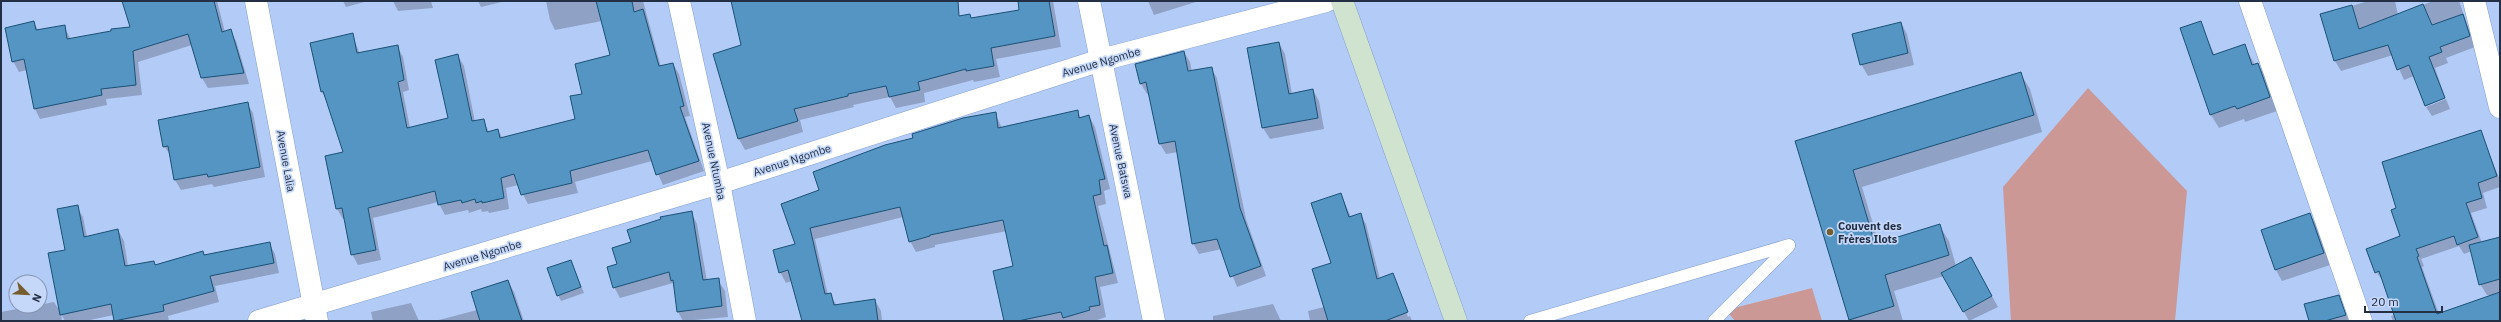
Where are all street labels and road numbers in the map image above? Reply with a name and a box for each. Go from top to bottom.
street label: Avenue Ngombe [1060,44,1142,80]
street label: Avenue Ntumba [699,121,729,201]
street label: Avenue Batswa [1106,123,1136,200]
street label: Avenue Lalia [274,129,298,193]
street label: Avenue Ngombe [751,141,833,179]
street label: Avenue Ngombe [441,236,523,274]

